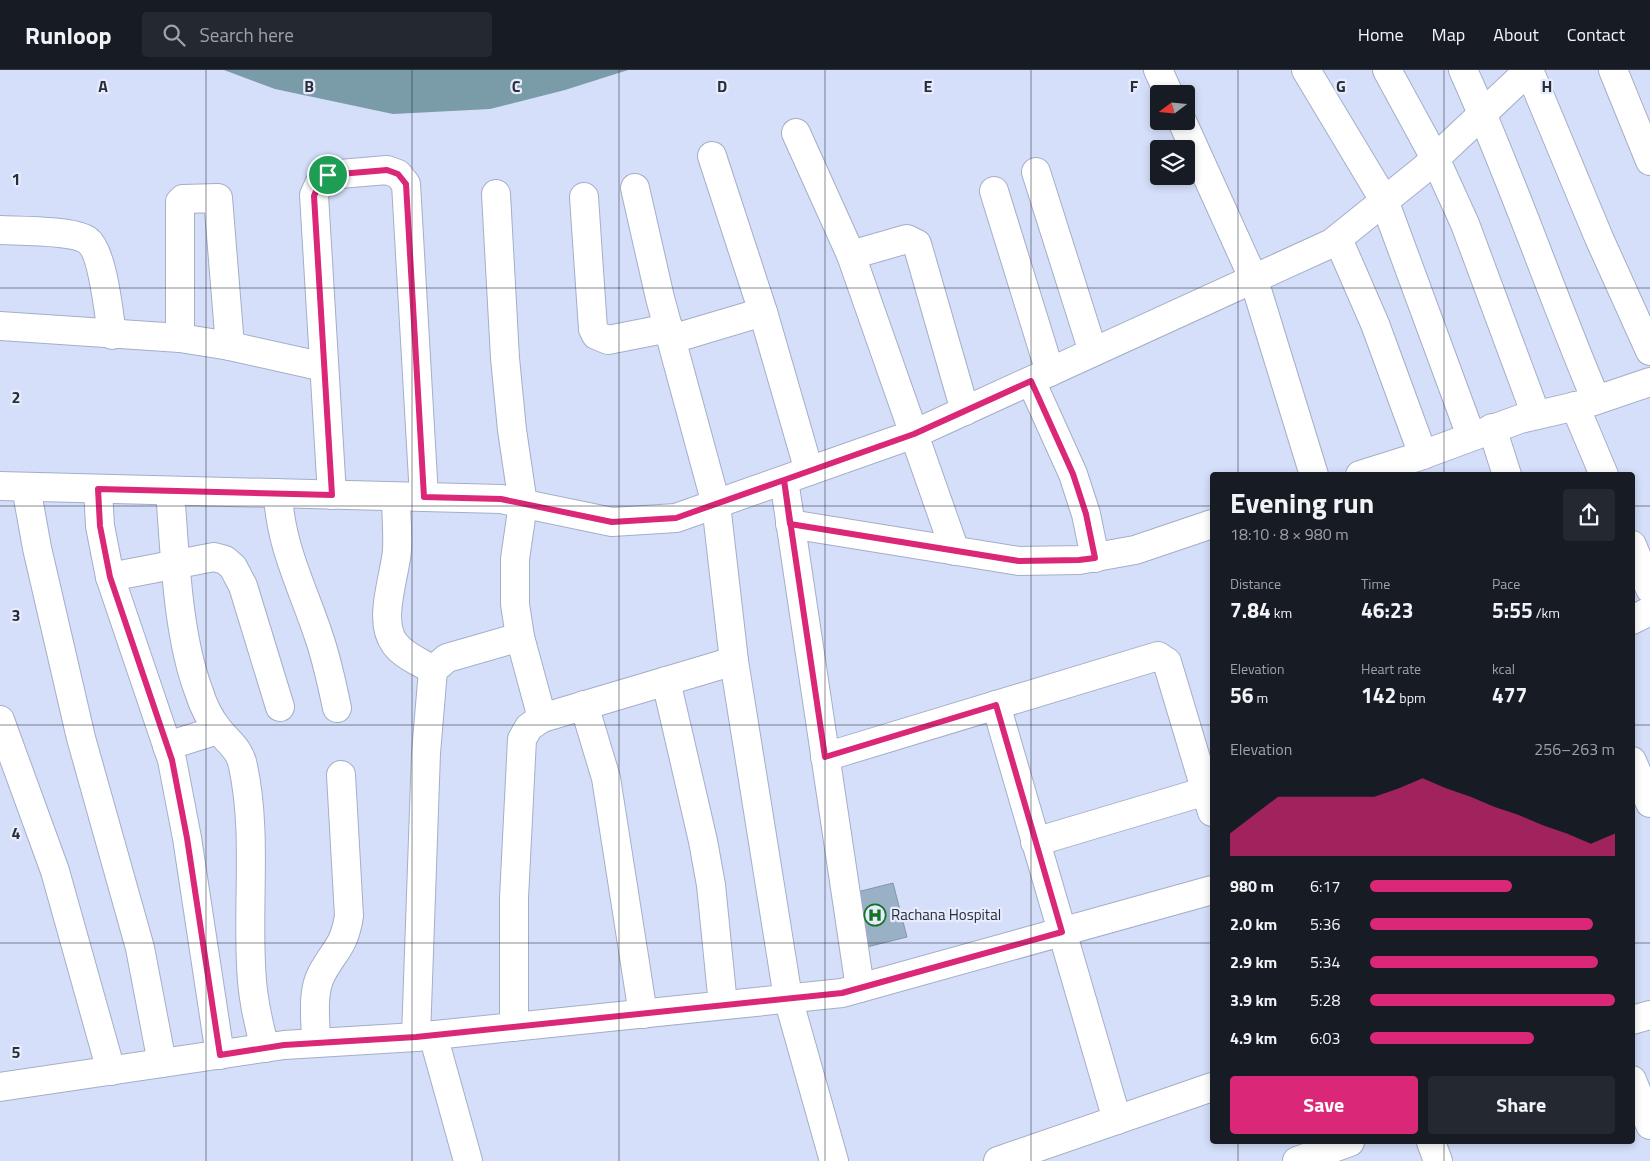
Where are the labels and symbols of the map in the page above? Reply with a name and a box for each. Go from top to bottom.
text: A [98,74,108,98]
text: B [304,74,314,98]
text: C [512,74,521,98]
text: D [717,74,727,98]
text: E [924,74,933,98]
text: F [1130,74,1139,98]
text: G [1336,74,1346,98]
text: H [1542,74,1552,98]
north arrow [1150,85,1195,130]
pin [307,154,349,196]
text: 1 [12,167,20,191]
text: 2 [12,385,20,409]
text: 3 [12,603,20,627]
text: 4 [12,821,21,845]
hospital icon: Rachana Hospital [863,903,887,927]
place label: Rachana Hospital [891,903,1001,926]
text: 5 [12,1040,21,1064]

